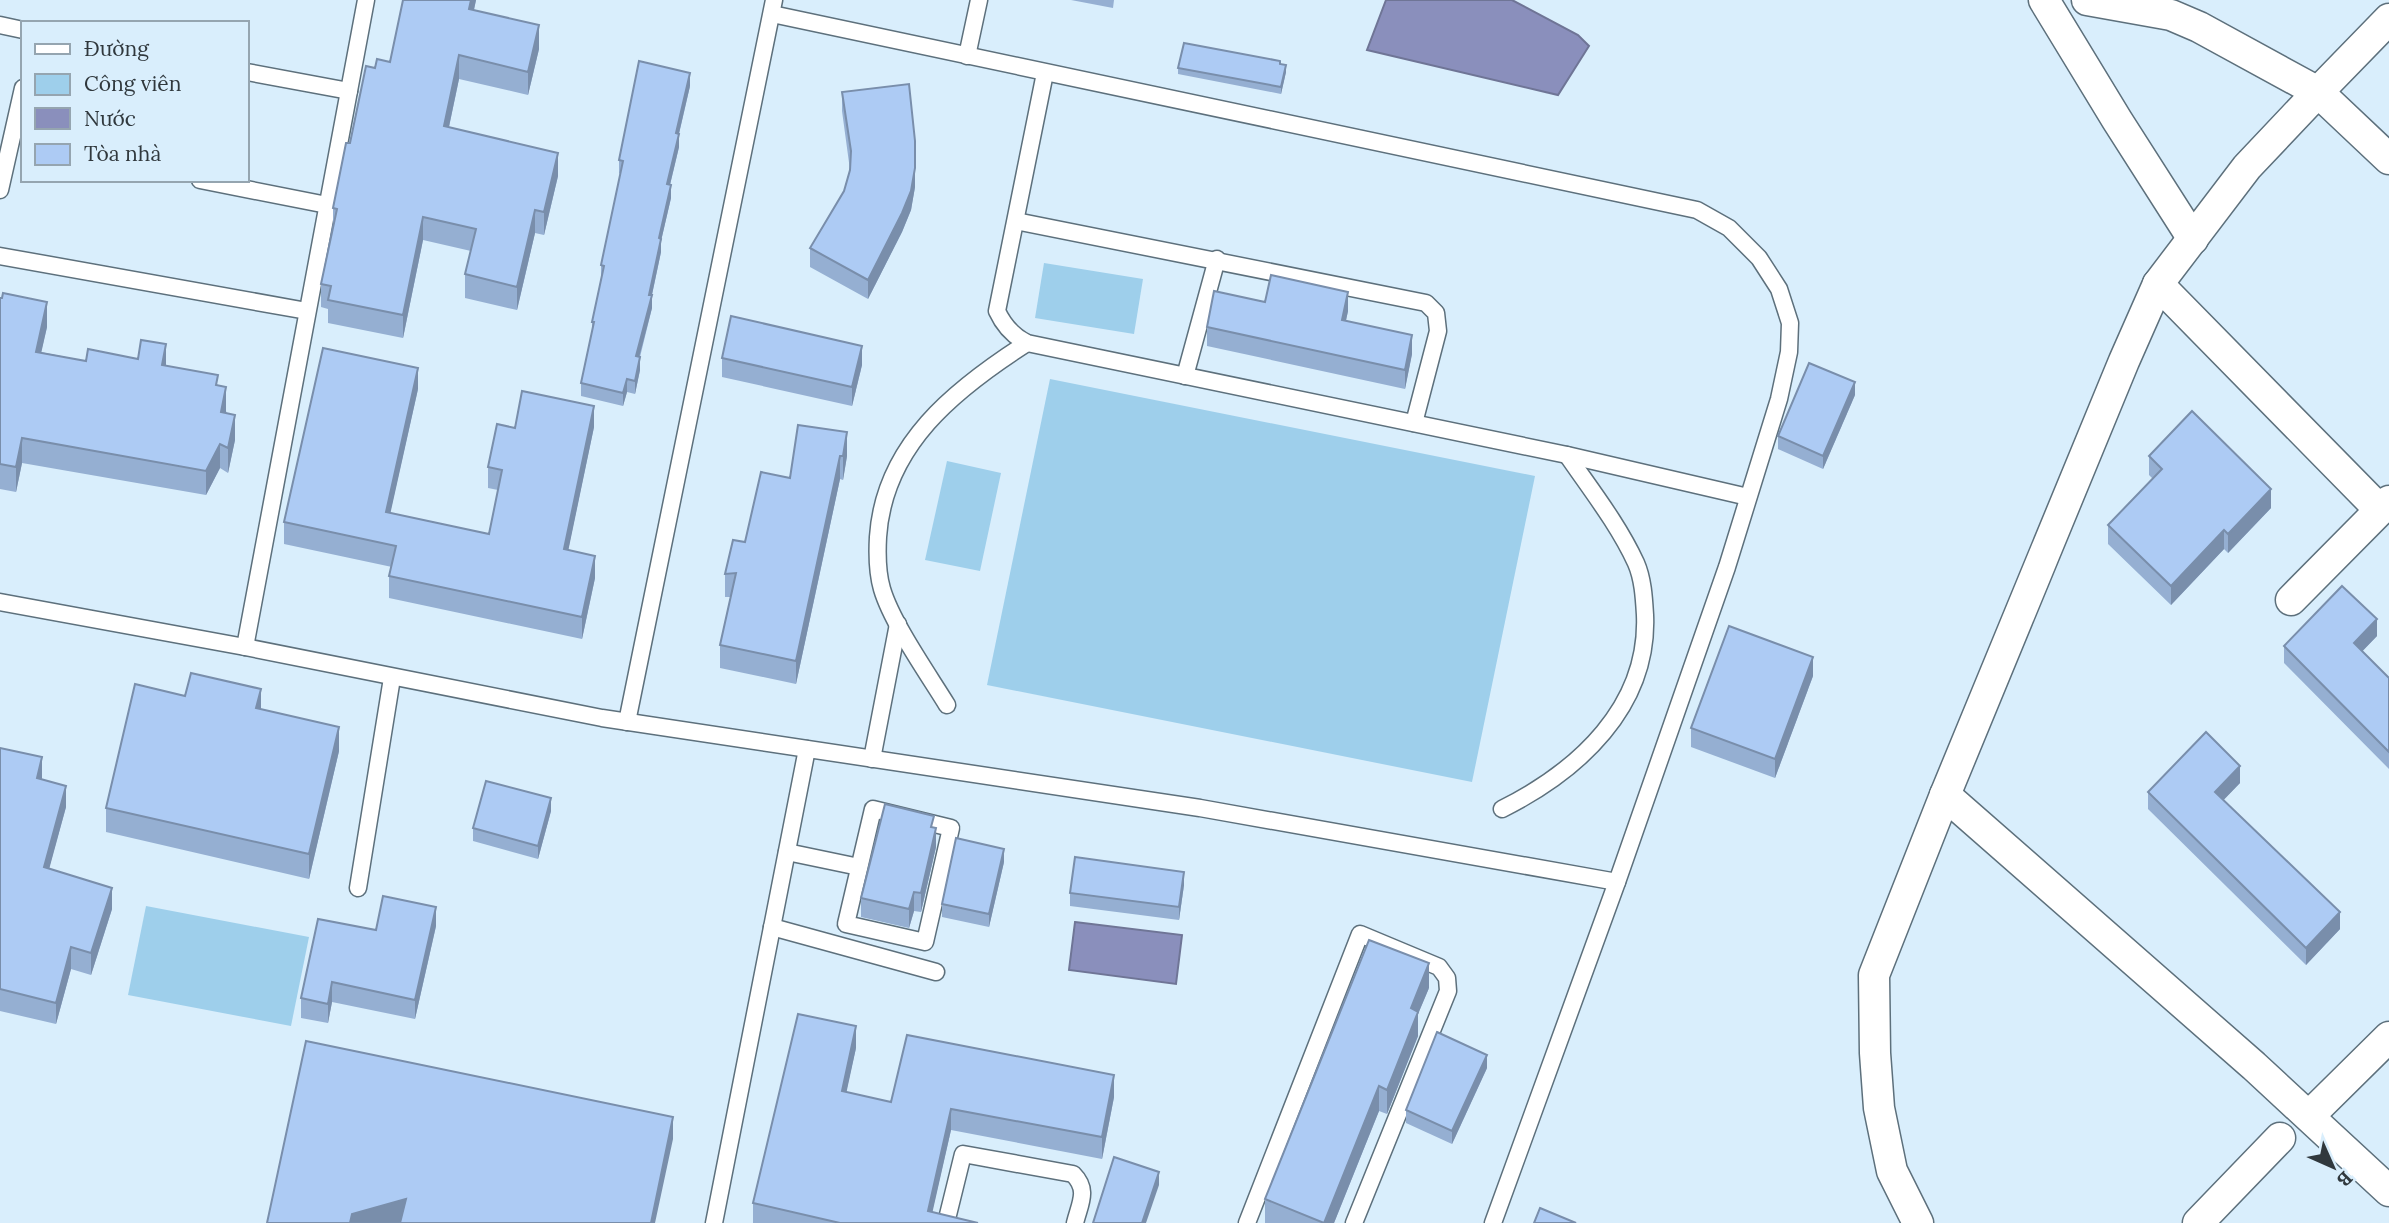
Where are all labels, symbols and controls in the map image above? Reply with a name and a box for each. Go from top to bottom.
legend [21,21,248,182]
text: Đường [84,35,149,62]
text: Công viên [84,70,182,97]
text: Nước [84,105,136,132]
text: Tòa nhà [84,140,161,167]
north arrow [2298,1132,2368,1202]
text: B [2332,1166,2358,1192]

